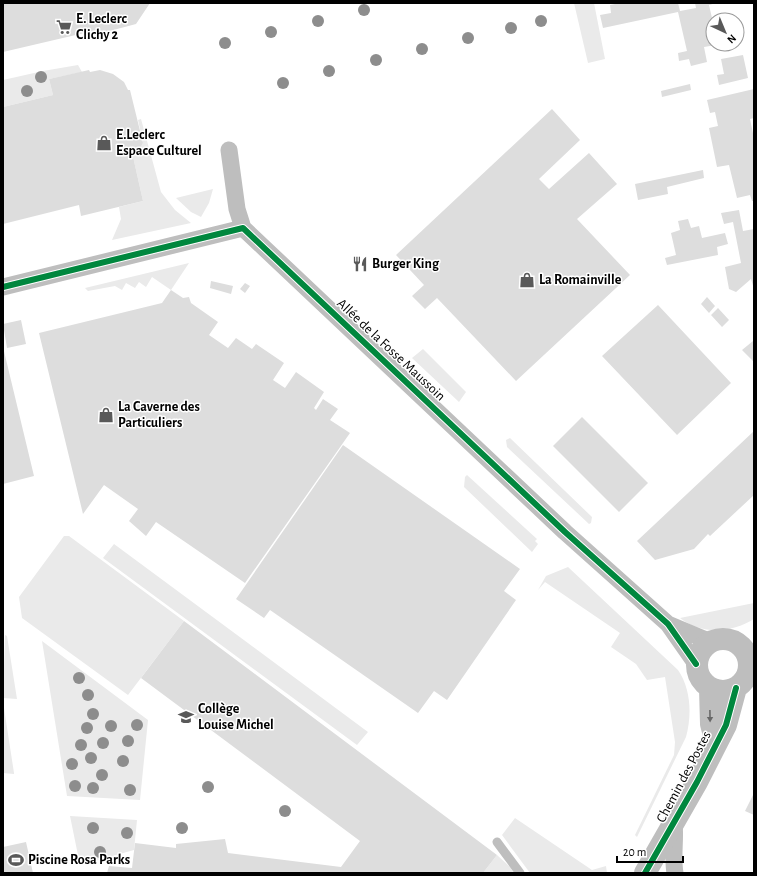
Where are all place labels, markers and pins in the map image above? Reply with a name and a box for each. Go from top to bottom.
place label: E. Leclerc Clichy 2 [76,12,128,42]
supermarket icon: E. Leclerc Clichy 2 [55,18,73,36]
place label: E.Leclerc Espace Culturel [116,128,202,158]
shop icon: E.Leclerc Espace Culturel [95,134,113,152]
restaurant icon: Burger King [351,255,369,273]
place label: Burger King [372,257,440,271]
shop icon: La Romainville [518,271,536,289]
place label: La Romainville [539,273,622,287]
place label: La Caverne des Particuliers [118,400,200,430]
shop icon: La Caverne des Particuliers [97,406,115,424]
place label: Collège Louise Michel [198,702,274,732]
school or university icon: Collège Louise Michel [177,708,195,726]
sports icon: Piscine Rosa Parks [7,851,25,869]
place label: Piscine Rosa Parks [28,853,130,867]

